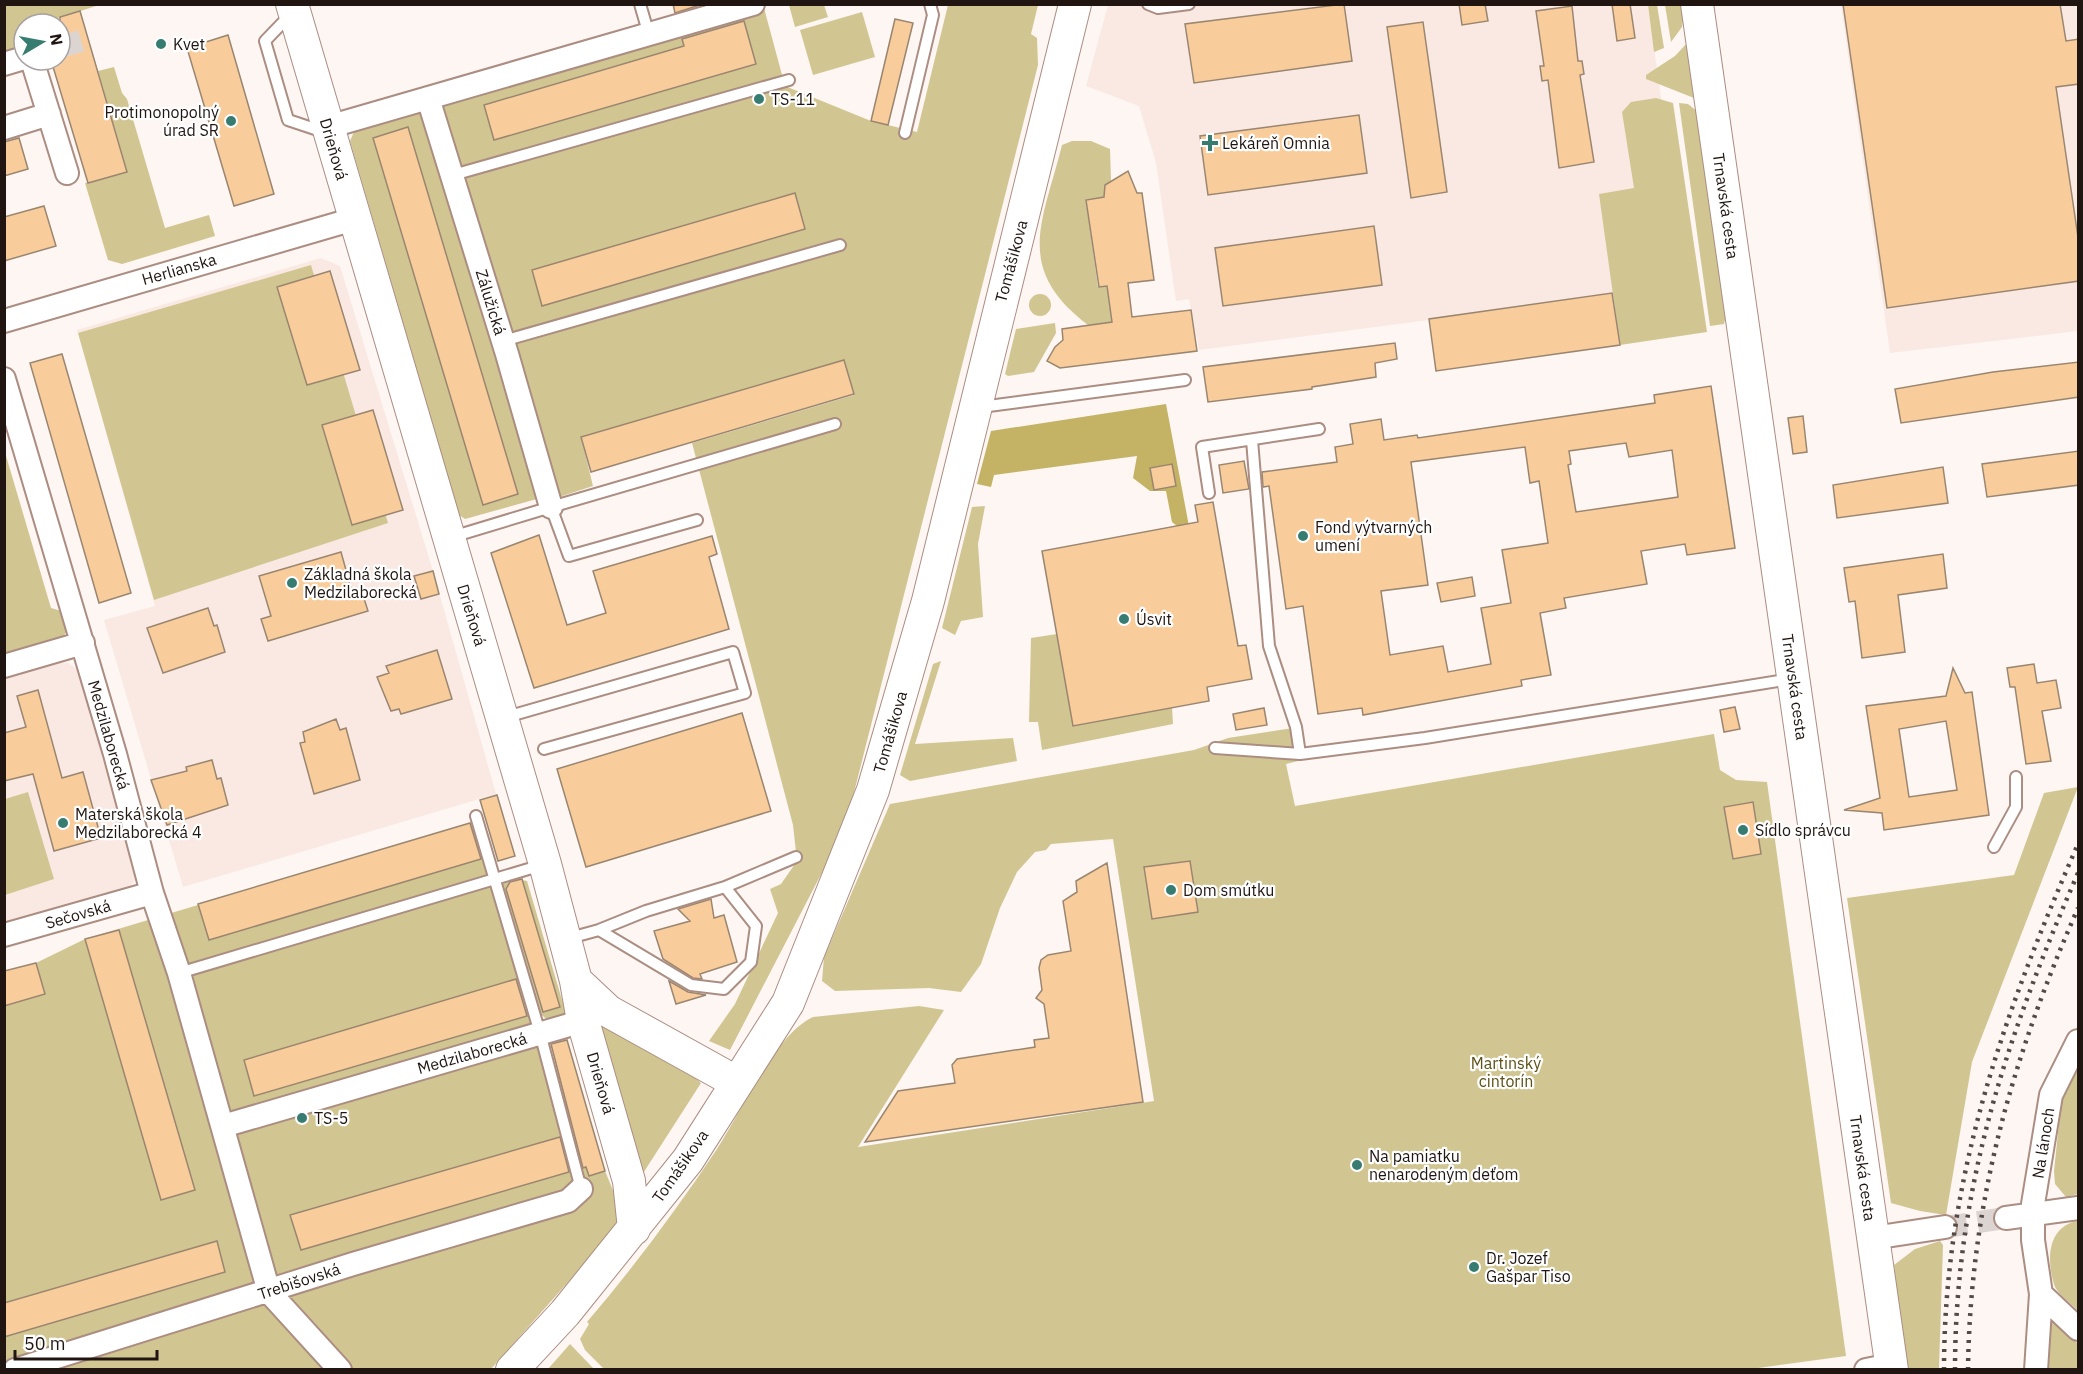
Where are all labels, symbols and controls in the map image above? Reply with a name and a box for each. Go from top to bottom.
north arrow [12,12,72,72]
text: N [46,32,68,47]
place label: Kvet [173,34,205,54]
marker: Kvet [154,37,168,51]
place label: TS-11 [771,89,815,109]
marker: TS-11 [752,92,766,106]
place label: Protimonopolný úrad SR [105,102,219,140]
marker: Protimonopolný úrad SR [224,114,238,128]
street label: Drieňová [316,116,353,183]
place label: Lekáreň Omnia [1222,133,1330,153]
marker: Lekáreň Omnia [1203,136,1217,150]
street label: Trnavská cesta [1709,152,1743,261]
street label: Tomášikova [990,217,1032,304]
street label: Herlianska [139,249,219,289]
street label: Zálužická [472,267,511,338]
place label: Fond výtvarných umení [1315,517,1432,555]
marker: Fond výtvarných umení [1296,529,1310,543]
place label: Základná škola Medzilaborecká [304,564,418,602]
marker: Základná škola Medzilaborecká [285,576,299,590]
street label: Drieňová [453,582,491,649]
place label: Úsvit [1136,608,1172,629]
marker: Úsvit [1117,612,1131,626]
street label: Trnavská cesta [1778,633,1812,742]
street label: Medzilaborecká [84,678,134,793]
street label: Tomášikova [869,688,911,775]
place label: Materská škola Medzilaborecká 4 [75,804,202,842]
marker: Materská škola Medzilaborecká 4 [56,816,70,830]
place label: Sídlo správcu [1755,820,1851,840]
marker: Sídlo správcu [1736,823,1750,837]
place label: Dom smútku [1183,880,1274,900]
marker: Dom smútku [1164,883,1178,897]
street label: Sečovská [43,895,114,933]
street label: Medzilaborecká [415,1028,530,1078]
street label: Drieňová [583,1050,620,1117]
park label: Martinský cintorín [1471,1053,1541,1091]
street label: Na lánoch [2028,1106,2058,1180]
place label: TS-5 [314,1108,348,1128]
marker: TS-5 [295,1111,309,1125]
street label: Trnavská cesta [1846,1114,1880,1223]
street label: Tomášikova [648,1125,713,1206]
place label: Na pamiatku nenarodeným deťom [1369,1146,1519,1184]
marker: Na pamiatku nenarodeným deťom [1350,1158,1364,1172]
place label: Dr. Jozef Gašpar Tiso [1486,1248,1571,1286]
street label: Trebišovská [255,1258,343,1304]
marker: Dr. Jozef Gašpar Tiso [1467,1260,1481,1274]
scale bar [15,1323,158,1361]
text: 50 m [24,1332,66,1355]

